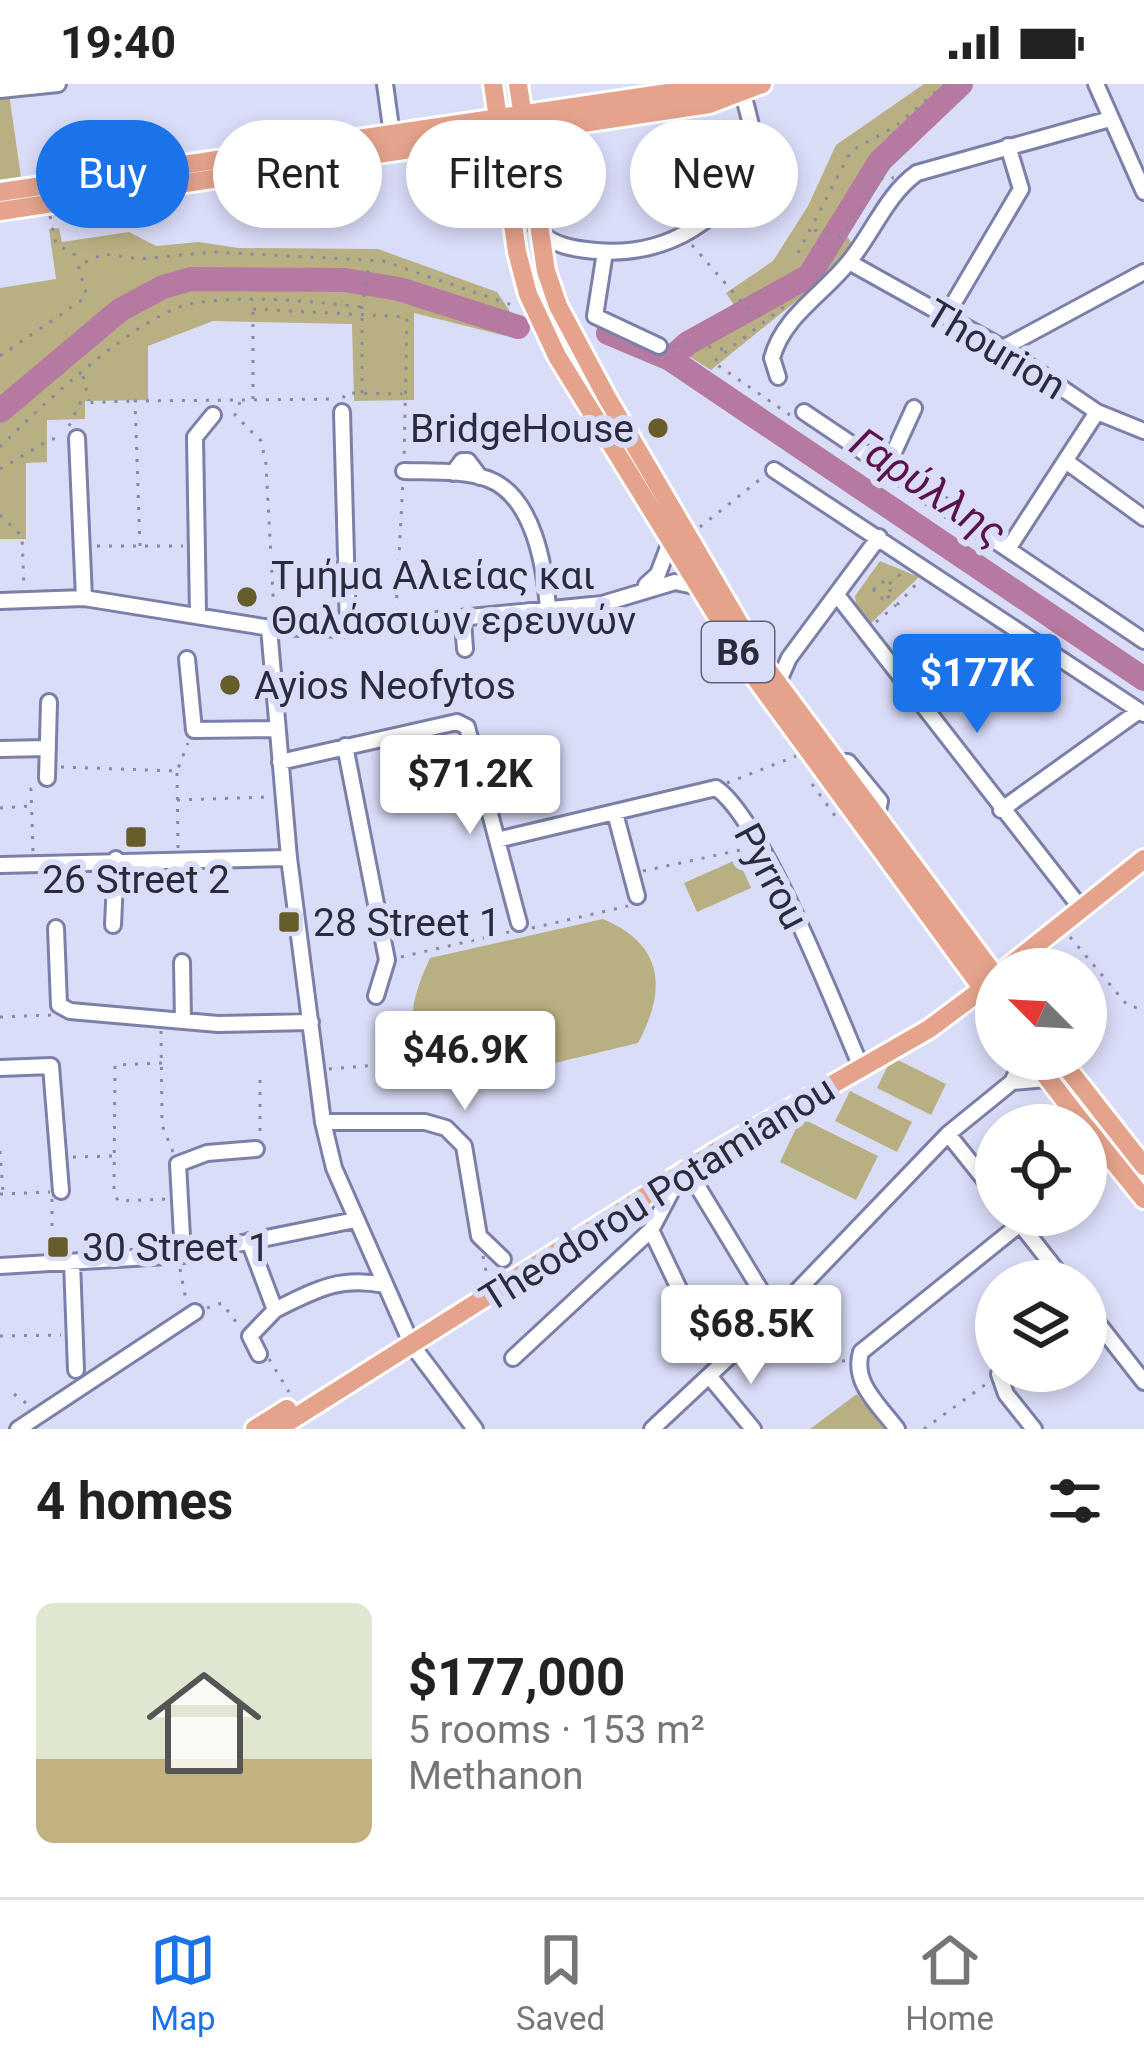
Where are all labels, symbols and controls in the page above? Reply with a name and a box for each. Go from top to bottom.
text: 19:40 [60,16,176,69]
chip: Buy [36,120,189,228]
chip: Rent [213,120,382,228]
chip: Filters [406,120,606,228]
chip: New [630,120,798,228]
street label: Thourion [917,290,1074,409]
place label: BridgeHouse [410,406,634,452]
marker: BridgeHouse [645,415,671,441]
water label: Γαρύλλης [841,417,1016,557]
place label: Τμήμα Αλιείας και Θαλάσσιων ερευνών [271,553,636,644]
marker: Τμήμα Αλιείας και Θαλάσσιων ερευνών [234,584,260,610]
road number: B6 [702,622,774,682]
pin: $177K [893,634,1061,736]
text: $177K [920,650,1034,696]
place label: Ayios Neofytos [254,663,516,709]
marker: Ayios Neofytos [217,672,243,698]
pin: $71.2K [372,735,568,837]
text: $71.2K [407,751,533,797]
street label: Pyrrou [724,816,818,937]
marker: 26 Street 2 [123,824,149,850]
place label: 26 Street 2 [42,857,230,903]
place label: 28 Street 1 [313,900,501,946]
marker: 28 Street 1 [276,909,302,935]
north arrow [975,948,1107,1080]
map controls [975,948,1107,1392]
pin: $46.9K [367,1011,563,1113]
text: $46.9K [402,1027,528,1073]
street label: Theodorou Potamianou [472,1066,843,1322]
button: locate [975,1104,1107,1236]
place label: 30 Street 1 [82,1225,270,1271]
marker: 30 Street 1 [45,1234,71,1260]
button: layers [975,1260,1107,1392]
pin: $68.5K [653,1285,849,1387]
text: $68.5K [688,1301,814,1347]
icon: filters [1042,1468,1108,1534]
text: 4 homes [36,1472,233,1531]
text: $177,000 [408,1648,625,1707]
icon: home [132,1651,276,1795]
text: 5 rooms · 153 m² [408,1707,705,1753]
text: Methanon [408,1753,584,1799]
tab: Map [150,1927,216,2038]
tab: Saved [516,1927,605,2038]
tab: Home [905,1927,994,2038]

